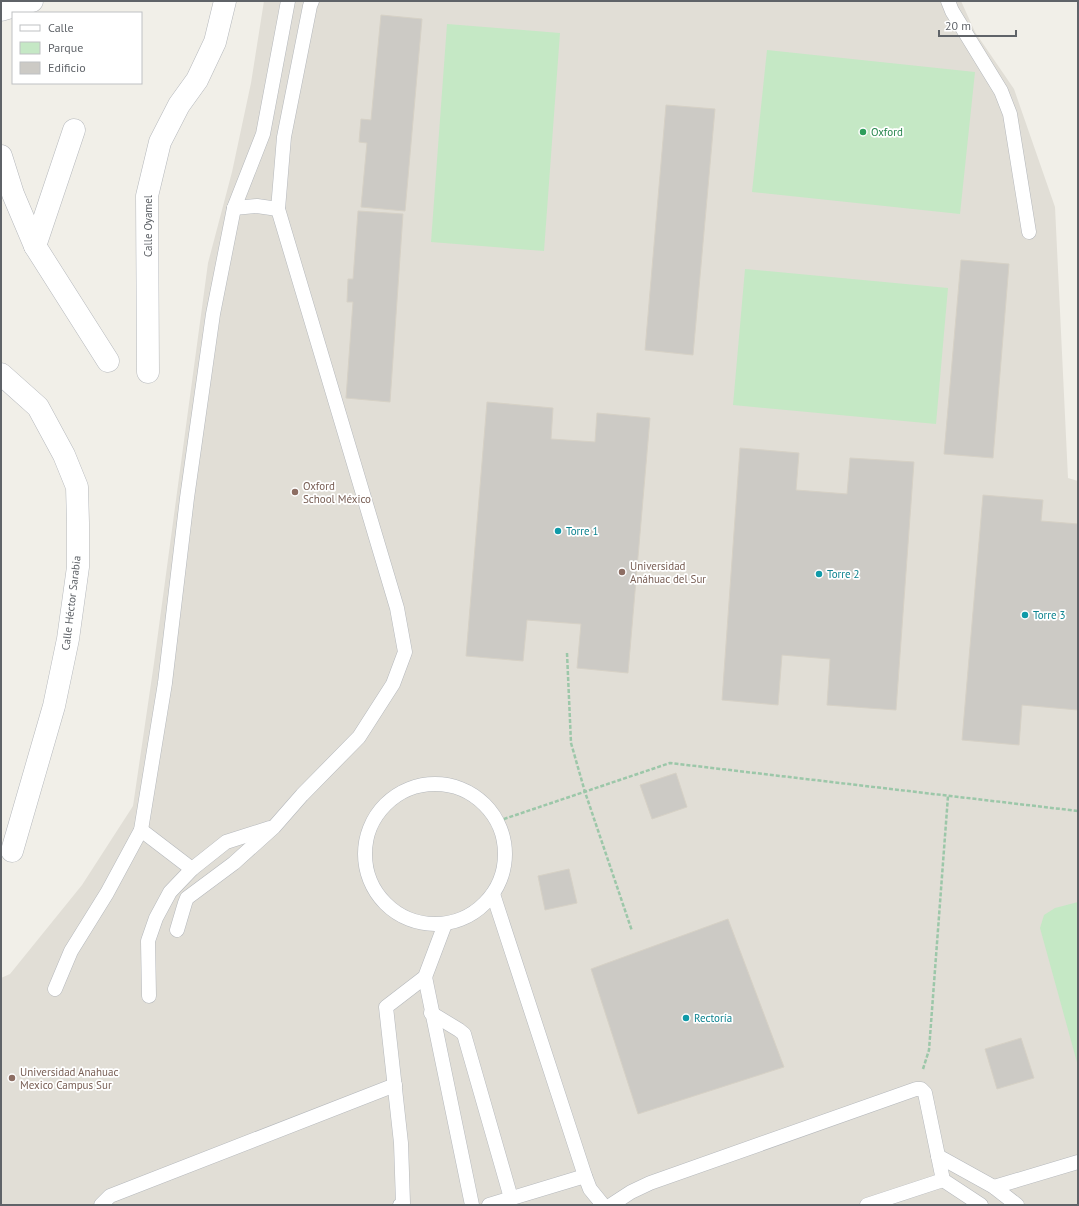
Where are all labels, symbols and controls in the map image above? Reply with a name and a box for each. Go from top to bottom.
legend [12,12,142,84]
scale bar [939,12,1016,38]
text: 20 m [945,18,971,33]
text: Calle [48,20,74,35]
text: Parque [48,40,83,55]
text: Edificio [48,60,86,75]
place label: Oxford [871,125,903,139]
marker: Oxford [858,127,868,137]
street label: Calle Oyamel [141,194,155,257]
place label: Oxford School México [303,479,371,506]
marker: Oxford School México [290,487,300,497]
place label: Torre 1 [566,524,599,538]
marker: Torre 1 [553,526,563,536]
street label: Calle Héctor Sarabia [58,555,84,651]
place label: Universidad Anáhuac del Sur [630,559,706,586]
marker: Universidad Anáhuac del Sur [617,567,627,577]
place label: Torre 2 [827,567,860,581]
marker: Torre 2 [814,569,824,579]
place label: Torre 3 [1033,608,1066,622]
marker: Torre 3 [1020,610,1030,620]
place label: Rectoría [694,1011,732,1025]
marker: Rectoría [681,1013,691,1023]
place label: Universidad Anahuac Mexico Campus Sur [20,1065,118,1092]
marker: Universidad Anahuac Mexico Campus Sur [7,1073,17,1083]

